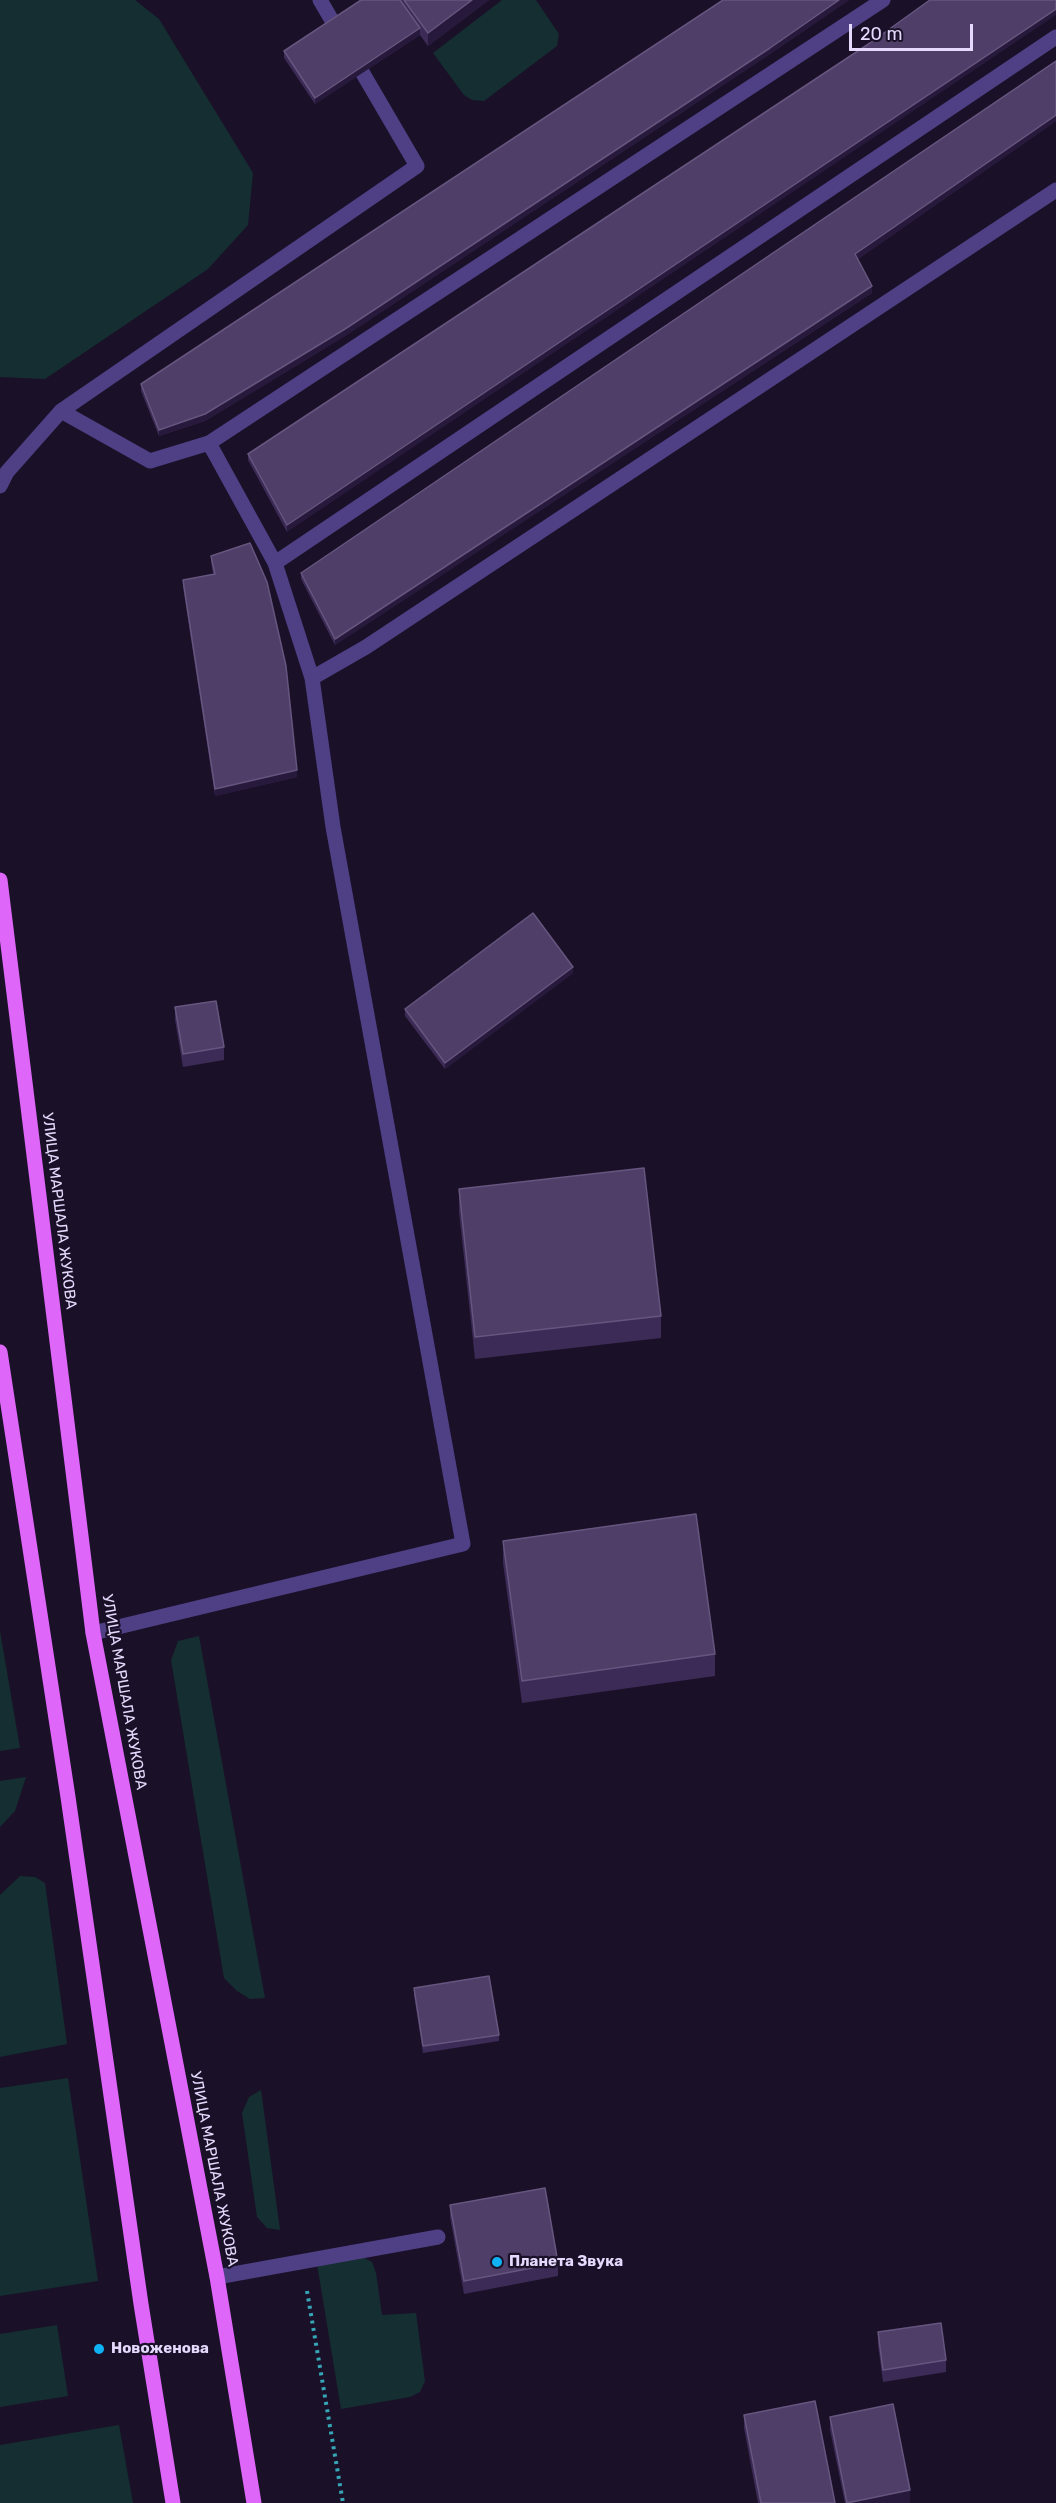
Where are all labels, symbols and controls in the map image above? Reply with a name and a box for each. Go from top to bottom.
scale bar [852,12,976,50]
text: 20 m [860,23,902,45]
street label: УЛИЦА МАРШАЛА ЖУКОВА [38,1112,80,1310]
street label: УЛИЦА МАРШАЛА ЖУКОВА [98,1593,150,1791]
street label: УЛИЦА МАРШАЛА ЖУКОВА [186,2070,242,2268]
place label: Планета Звука [509,2253,623,2271]
marker: Планета Звука [490,2255,504,2269]
place label: Новоженова [111,2340,209,2358]
marker: Новоженова [92,2342,106,2356]

